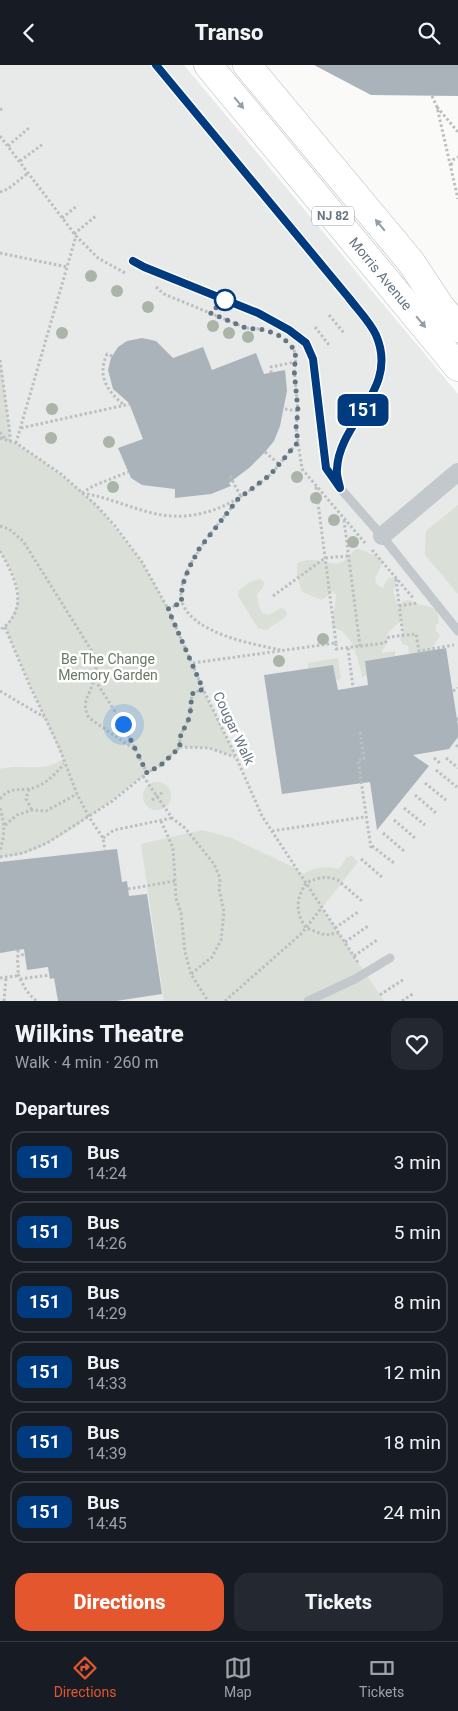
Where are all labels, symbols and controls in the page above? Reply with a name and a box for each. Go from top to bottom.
icon: back [15,19,43,47]
icon: search [415,19,443,47]
text: Transo [195,20,263,45]
one-way arrow [233,96,244,109]
road number: NJ 82 [312,207,354,225]
one-way arrow [374,218,385,231]
street label: Morris Avenue [346,234,416,313]
unlabelled marker [214,289,236,311]
one-way arrow [415,315,426,328]
line badge: 151 [334,394,392,426]
text: 151 [348,399,378,420]
park label: Be The Change Memory Garden [58,651,158,683]
street label: Cougar Walk [210,689,258,768]
your location [111,712,136,737]
button: heart [391,1018,443,1070]
text: Wilkins Theatre [15,1020,184,1048]
text: Walk · 4 min · 260 m [15,1053,159,1072]
text: Departures [15,1097,110,1120]
text: Bus [87,1141,120,1164]
text: 151 [29,1151,60,1172]
text: 3 min [394,1151,441,1174]
text: 14:24 [87,1164,127,1183]
text: Bus [87,1211,120,1234]
text: 151 [29,1221,60,1242]
text: 5 min [394,1221,441,1244]
text: 14:26 [87,1234,127,1253]
text: Bus [87,1281,120,1304]
text: 151 [29,1291,60,1312]
text: 8 min [394,1291,441,1314]
text: 14:29 [87,1304,127,1323]
text: Bus [87,1351,120,1374]
text: 151 [29,1361,60,1382]
text: 12 min [383,1361,441,1384]
text: 14:33 [87,1374,127,1393]
text: Bus [87,1421,120,1444]
text: 151 [29,1431,60,1452]
text: 18 min [383,1431,441,1454]
text: 14:39 [87,1444,127,1463]
text: Bus [87,1491,120,1514]
text: 151 [29,1501,60,1522]
text: 24 min [383,1501,441,1524]
text: 14:45 [87,1514,127,1533]
button: Directions [15,1573,224,1631]
button: Tickets [234,1573,443,1631]
tab: Directions [54,1654,117,1700]
tab: Map [224,1654,252,1700]
tab: Tickets [359,1654,404,1700]

